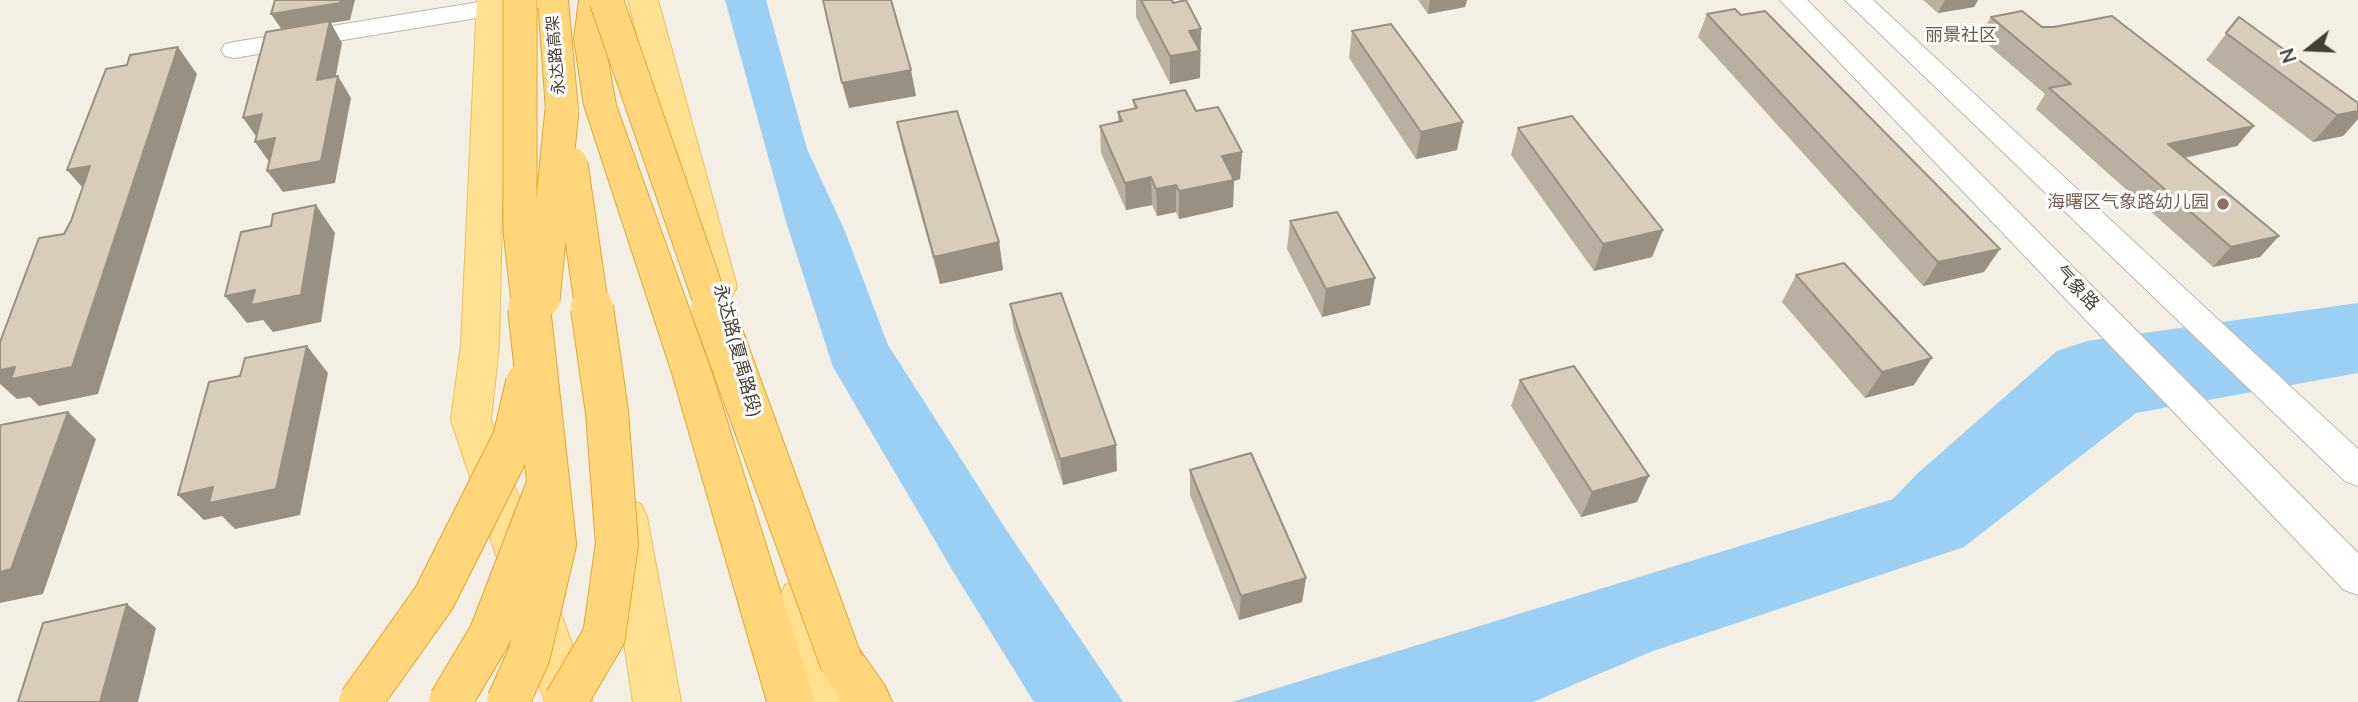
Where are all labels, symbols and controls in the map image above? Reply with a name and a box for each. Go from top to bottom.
street label: 永达路高架 [544,14,570,96]
north arrow [2274,14,2344,84]
district label: 丽景社区 [1925,26,1997,48]
text: N [2274,45,2304,66]
place label: 海曙区气象路幼儿园 [2047,193,2209,215]
marker: 海曙区气象路幼儿园 [2215,196,2231,212]
street label: 气象路 [2049,262,2103,316]
street label: 永达路(夏禹路段) [708,282,764,420]

